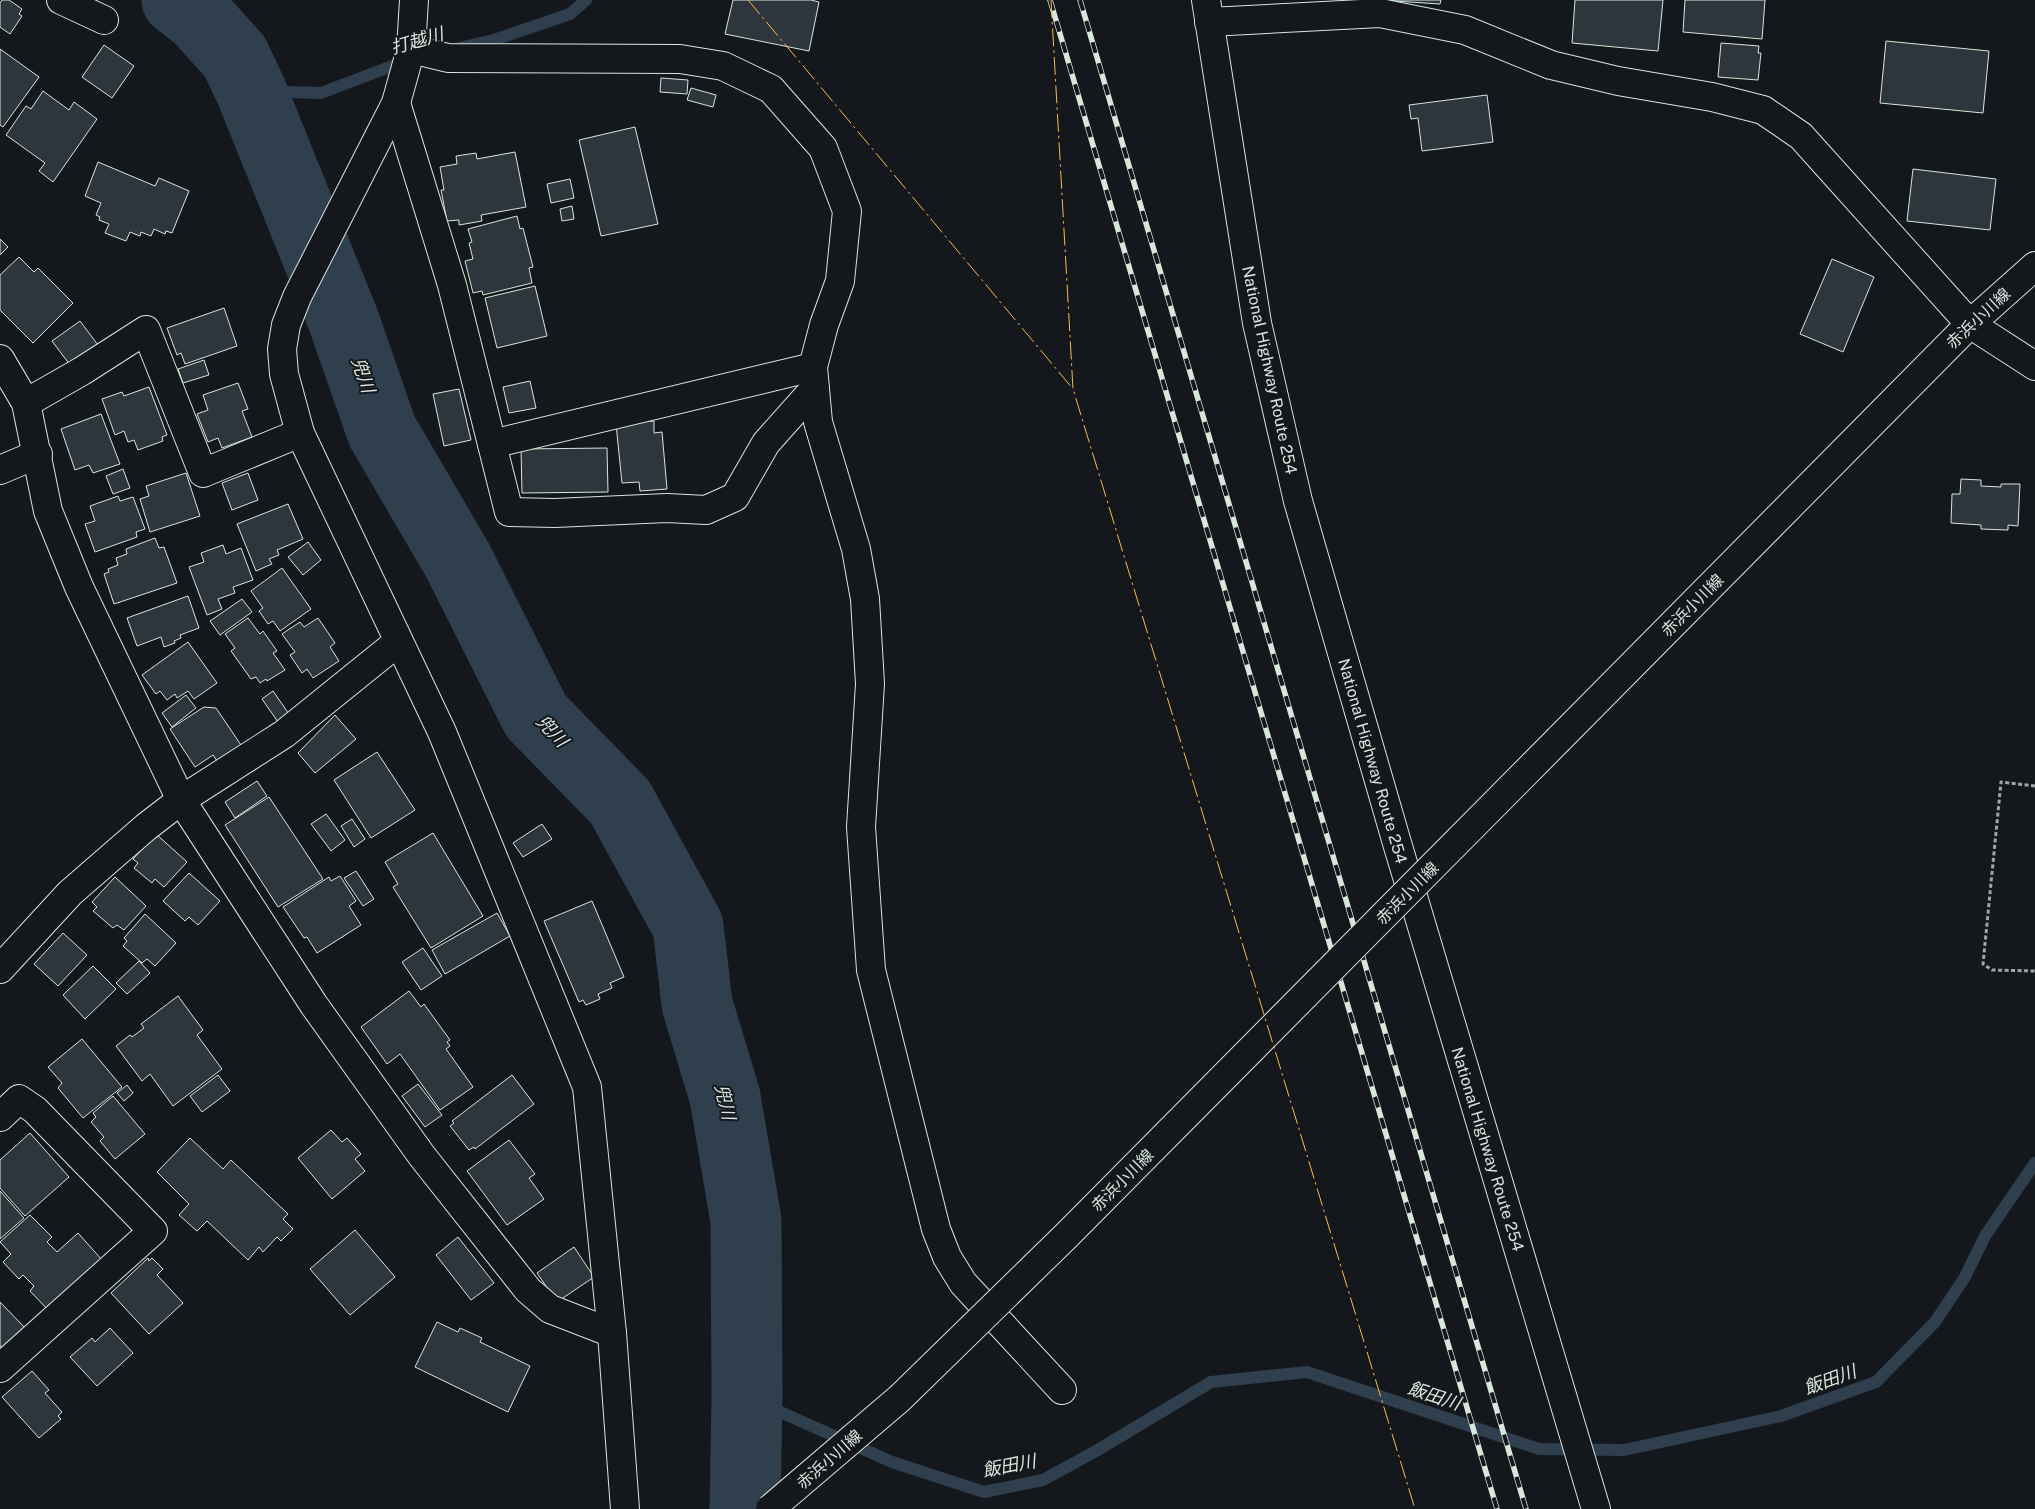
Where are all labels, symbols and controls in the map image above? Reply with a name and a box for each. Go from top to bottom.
water label: 打越川 [388,22,448,58]
street label: National Highway Route 254 [1238,264,1301,476]
street label: 赤浜小川線 [1943,284,2014,353]
water label: 兜川 [348,354,380,397]
street label: 赤浜小川線 [1657,570,1727,640]
street label: National Highway Route 254 [1334,656,1411,866]
water label: 兜川 [532,710,574,752]
street label: 赤浜小川線 [1372,858,1442,928]
street label: National Highway Route 254 [1447,1045,1528,1254]
water label: 兜川 [711,1082,740,1124]
street label: 赤浜小川線 [1087,1145,1157,1215]
water label: 飯田川 [1801,1360,1861,1399]
water label: 飯田川 [1405,1377,1465,1414]
street label: 赤浜小川線 [793,1426,866,1493]
water label: 飯田川 [980,1450,1039,1481]

